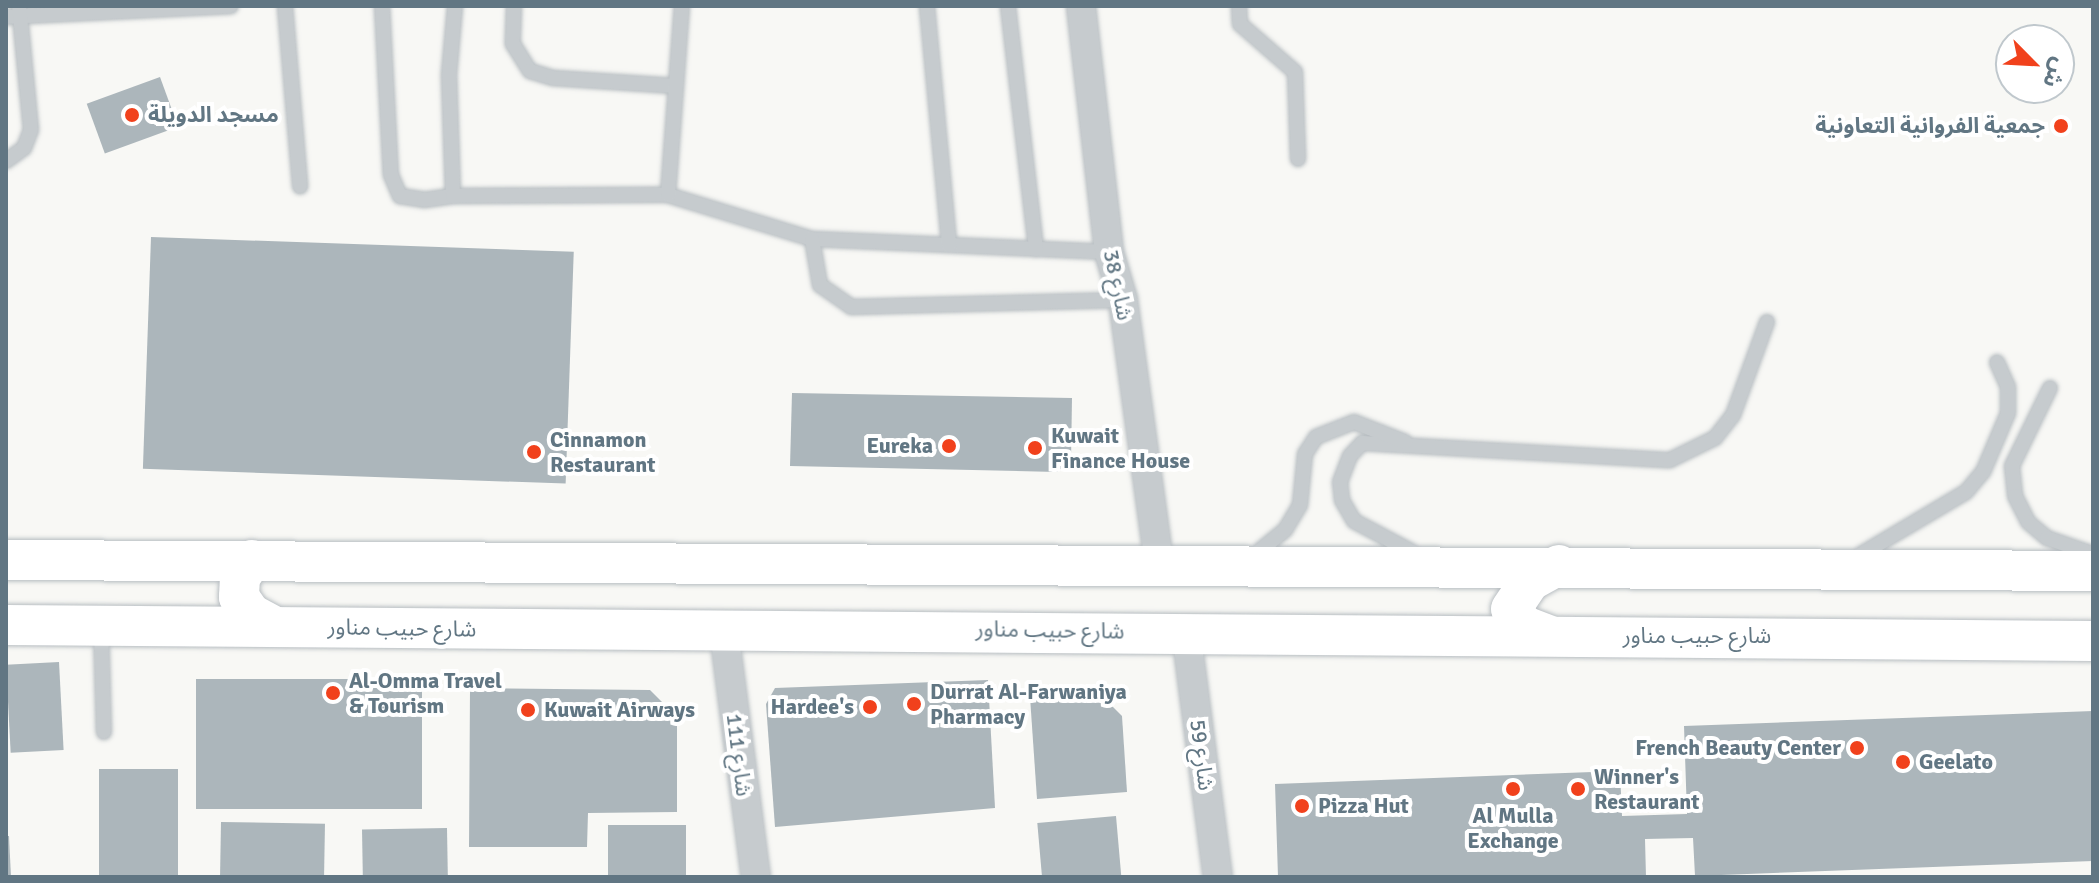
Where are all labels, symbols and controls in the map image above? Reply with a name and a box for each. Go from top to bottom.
north arrow [1995,24,2075,104]
text: ش [2037,54,2074,92]
place label: مسجد الدويلة [148,102,279,128]
marker: مسجد الدويلة [123,106,141,124]
place label: جمعية الفروانية التعاونية [1815,113,2045,139]
marker: جمعية الفروانية التعاونية [2052,117,2070,135]
street label: شارع 38 [1098,247,1138,323]
place label: Kuwait Finance House [1051,422,1190,474]
place label: Cinnamon Restaurant [550,426,656,478]
place label: Eureka [866,433,933,459]
marker: Eureka [940,437,958,455]
marker: Kuwait Finance House [1026,439,1044,457]
marker: Cinnamon Restaurant [525,443,543,461]
street label: شارع حبيب مناور [327,614,477,642]
street label: شارع حبيب مناور [975,616,1125,644]
street label: شارع حبيب مناور [1623,623,1771,649]
place label: Al-Omma Travel & Tourism [349,667,502,718]
place label: Durrat Al-Farwaniya Pharmacy [930,678,1127,730]
marker: Al-Omma Travel & Tourism [324,684,342,702]
place label: Hardee's [771,694,854,720]
marker: Durrat Al-Farwaniya Pharmacy [905,695,923,713]
place label: Kuwait Airways [544,697,695,723]
marker: Hardee's [861,698,879,716]
marker: Kuwait Airways [519,701,537,719]
street label: شارع 111 [721,712,757,798]
street label: شارع 59 [1185,718,1219,792]
place label: French Beauty Center [1635,735,1841,761]
marker: French Beauty Center [1848,739,1866,757]
place label: Geelato [1919,749,1993,775]
marker: Geelato [1894,753,1912,771]
place label: Winner's Restaurant [1594,763,1700,814]
marker: Al Mulla Exchange [1504,780,1522,798]
marker: Winner's Restaurant [1569,780,1587,798]
place label: Pizza Hut [1318,793,1409,819]
marker: Pizza Hut [1293,797,1311,815]
place label: Al Mulla Exchange [1467,802,1559,854]

